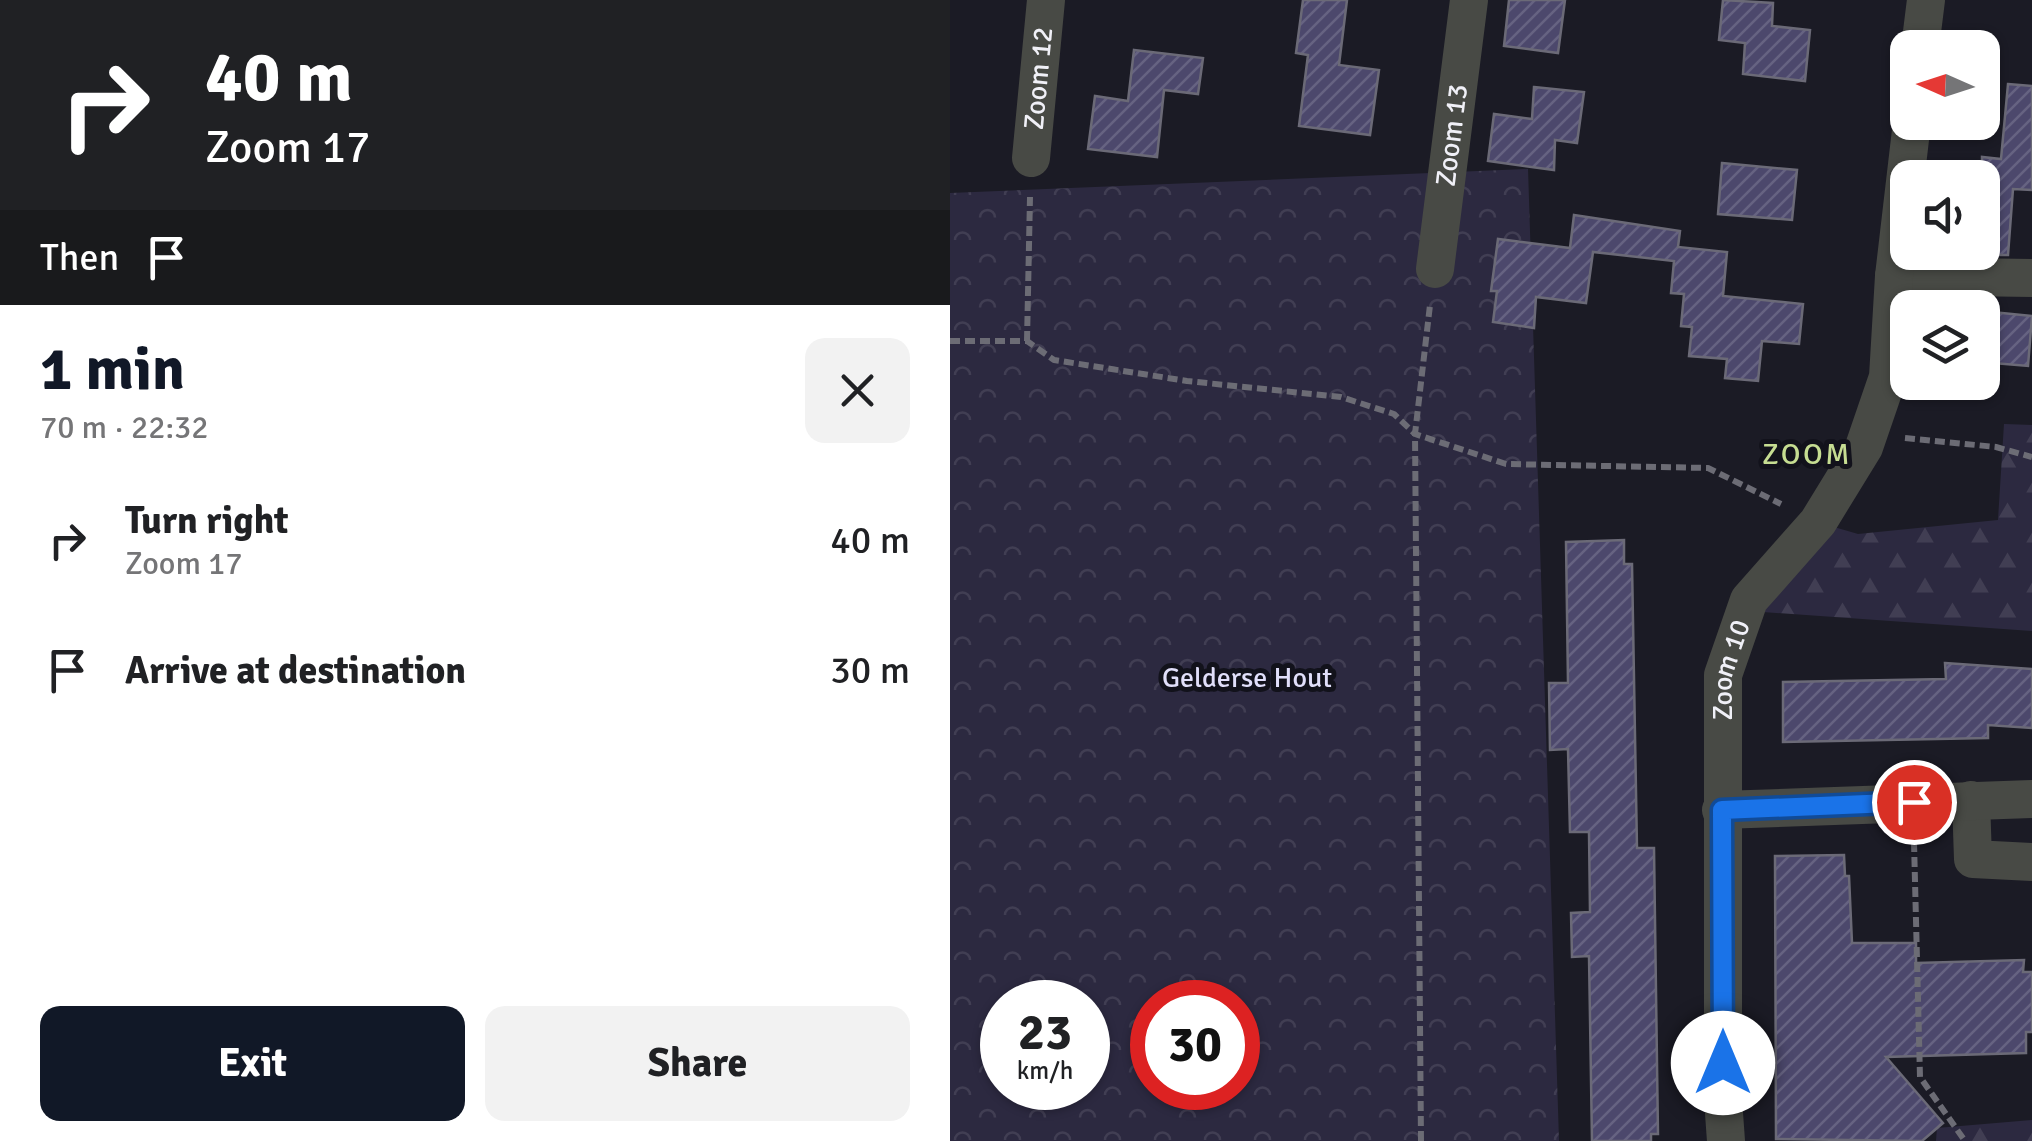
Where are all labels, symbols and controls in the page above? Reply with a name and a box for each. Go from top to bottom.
street label: Zoom 12 [1017,26,1060,131]
north arrow [1890,30,2000,140]
map controls [1890,30,2000,400]
text: 40 m [205,34,353,120]
icon: right [40,40,170,170]
street label: Zoom 13 [1429,82,1475,188]
text: Zoom 17 [205,120,370,175]
button: sound [1890,160,2000,270]
icon: arrive [139,230,194,285]
text: Then [40,234,119,281]
button: layers [1890,290,2000,400]
text: 1 min [40,333,185,407]
button: close [805,338,910,443]
text: 70 m · 22:32 [40,408,209,447]
district label: ZOOM [1762,436,1852,473]
text: Turn right [125,497,289,544]
icon: right [40,513,95,568]
text: 40 m [830,517,910,564]
text: Zoom 17 [125,544,243,583]
street label: Zoom 10 [1706,615,1758,721]
icon: arrive [40,643,95,698]
text: Arrive at destination [125,647,466,694]
text: 30 m [830,647,910,694]
park label: Gelderse Hout [1162,661,1332,695]
pin [1872,760,1957,845]
icon: arrive [1887,775,1942,830]
speed limit sign: 30 [1130,980,1260,1110]
text: 23 [1018,1002,1072,1064]
button: Exit [40,1006,465,1121]
button: Share [485,1006,910,1121]
position arrow [1671,1011,1775,1115]
text: km/h [1017,1055,1073,1086]

